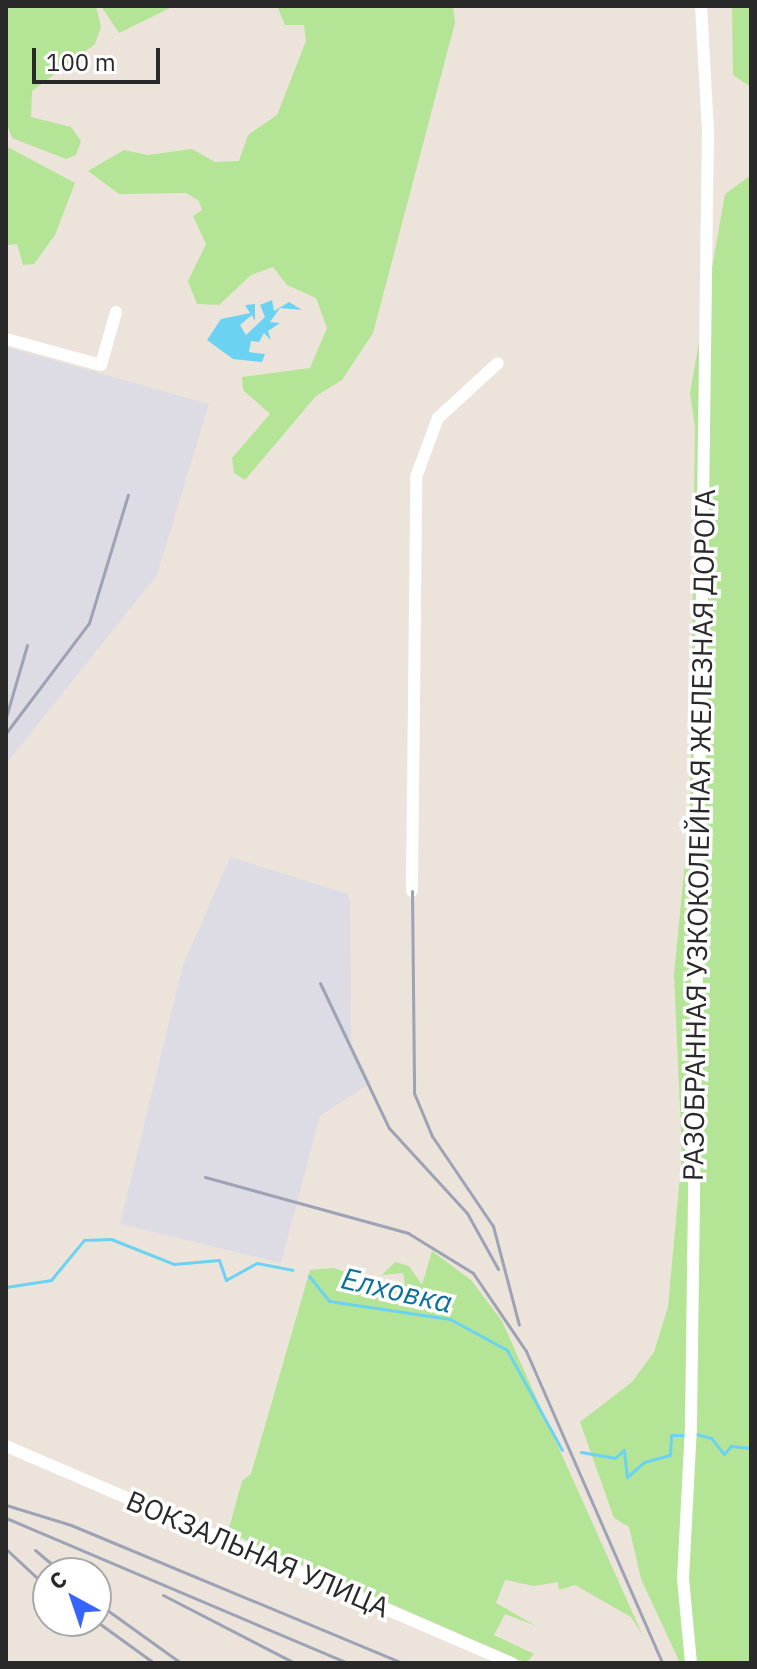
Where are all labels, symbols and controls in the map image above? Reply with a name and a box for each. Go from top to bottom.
scale bar [36,32,164,82]
text: 100 m [46,46,116,78]
street label: РАЗОБРАННАЯ УЗКОКОЛЕЙНАЯ ЖЕЛЕЗНАЯ ДОРОГА [676,489,722,1181]
water label: Елховка [338,1260,456,1320]
street label: ВОКЗАЛЬНАЯ УЛИЦА [121,1483,395,1625]
north arrow [32,1557,112,1637]
text: С [43,1564,72,1595]

